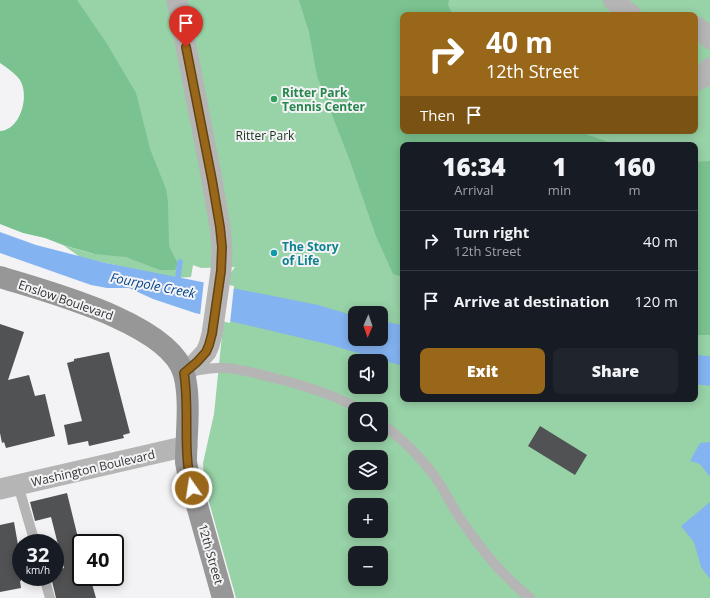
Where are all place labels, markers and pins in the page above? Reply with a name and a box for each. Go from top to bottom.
pin [169,6,203,47]
place label: Ritter Park Tennis Center [282,84,365,115]
marker: Ritter Park Tennis Center [269,94,279,104]
place label: The Story of Life [282,238,339,269]
marker: The Story of Life [269,248,279,258]

